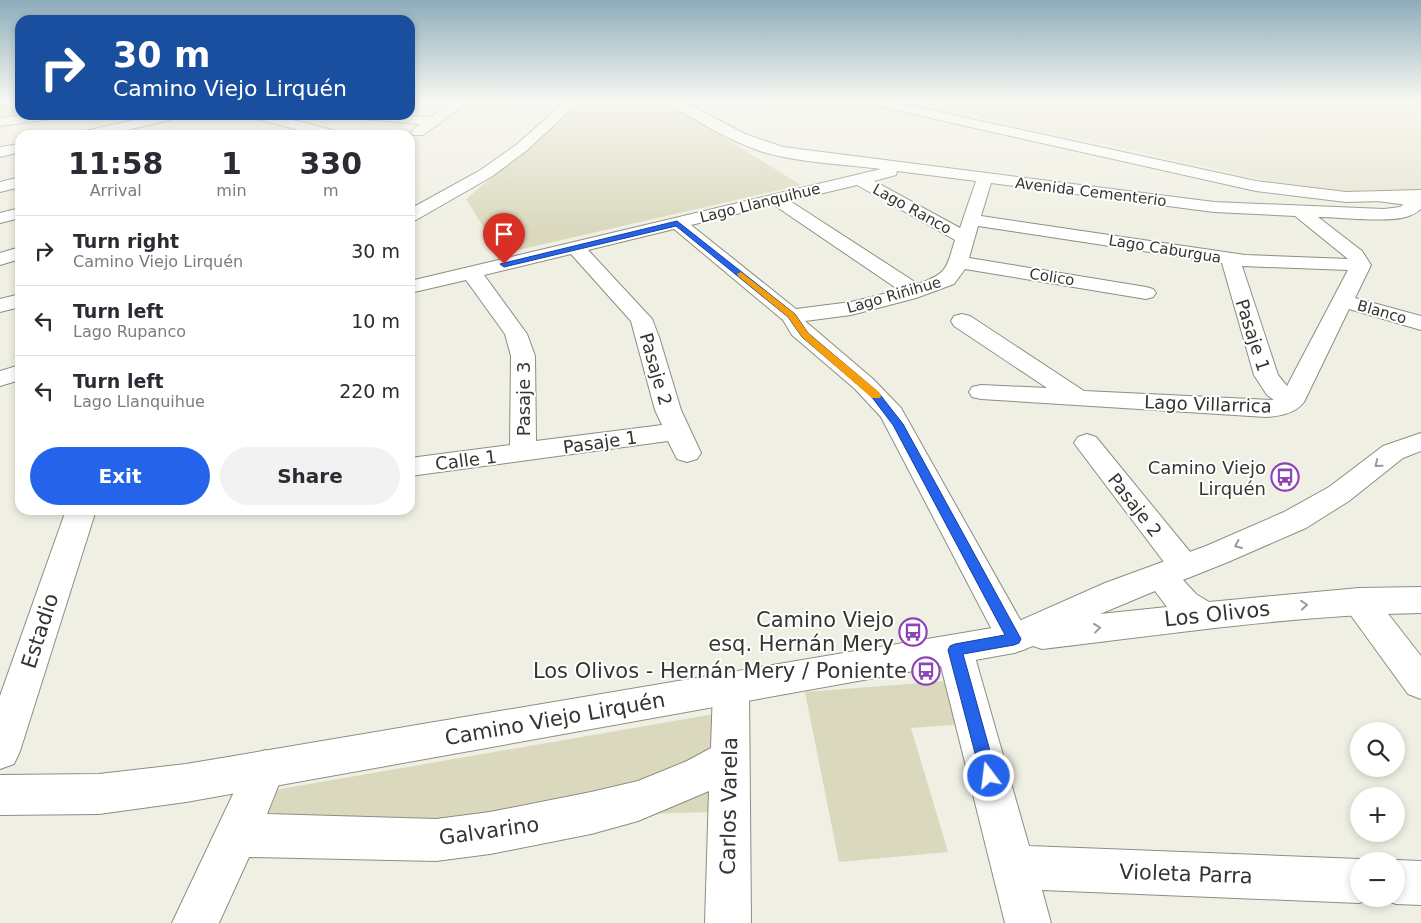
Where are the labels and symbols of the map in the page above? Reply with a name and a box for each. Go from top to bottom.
street label: Avenida Cementerio [1014,174,1168,210]
street label: Lago Llanquihue [698,179,822,227]
street label: Lago Ranco [869,180,955,238]
pin [483,213,525,264]
street label: Lago Caburgua [1107,231,1223,267]
street label: Colico [1028,265,1076,289]
street label: Lago Riñihue [845,273,943,317]
street label: Pasaje 1 [1231,296,1275,374]
street label: Blanco [1355,296,1409,328]
street label: Pasaje 2 [636,330,676,408]
street label: Pasaje 3 [513,362,534,436]
street label: Lago Villarrica [1144,391,1272,417]
street label: Pasaje 1 [562,426,638,458]
street label: Calle 1 [434,446,498,474]
place label: Camino Viejo Lirquén [1148,457,1266,499]
one-way arrow [1375,458,1384,466]
bus stop icon: Camino Viejo Lirquén [1270,462,1300,492]
street label: Pasaje 2 [1104,469,1166,541]
one-way arrow [1234,539,1243,550]
street label: Estadio [17,591,63,671]
street label: Los Olivos [1163,597,1271,631]
one-way arrow [1300,600,1308,611]
place label: Camino Viejo esq. Hernán Mery [708,608,894,656]
bus stop icon: Camino Viejo esq. Hernán Mery [898,617,928,647]
one-way arrow [1093,624,1101,634]
bus stop icon: Los Olivos - Hernán Mery / Poniente [911,656,941,686]
place label: Los Olivos - Hernán Mery / Poniente [533,659,907,683]
street label: Camino Viejo Lirquén [443,688,667,750]
street label: Carlos Varela [716,737,742,875]
position arrow [962,749,1014,801]
street label: Galvarino [437,812,541,850]
street label: Violeta Parra [1119,860,1253,888]

